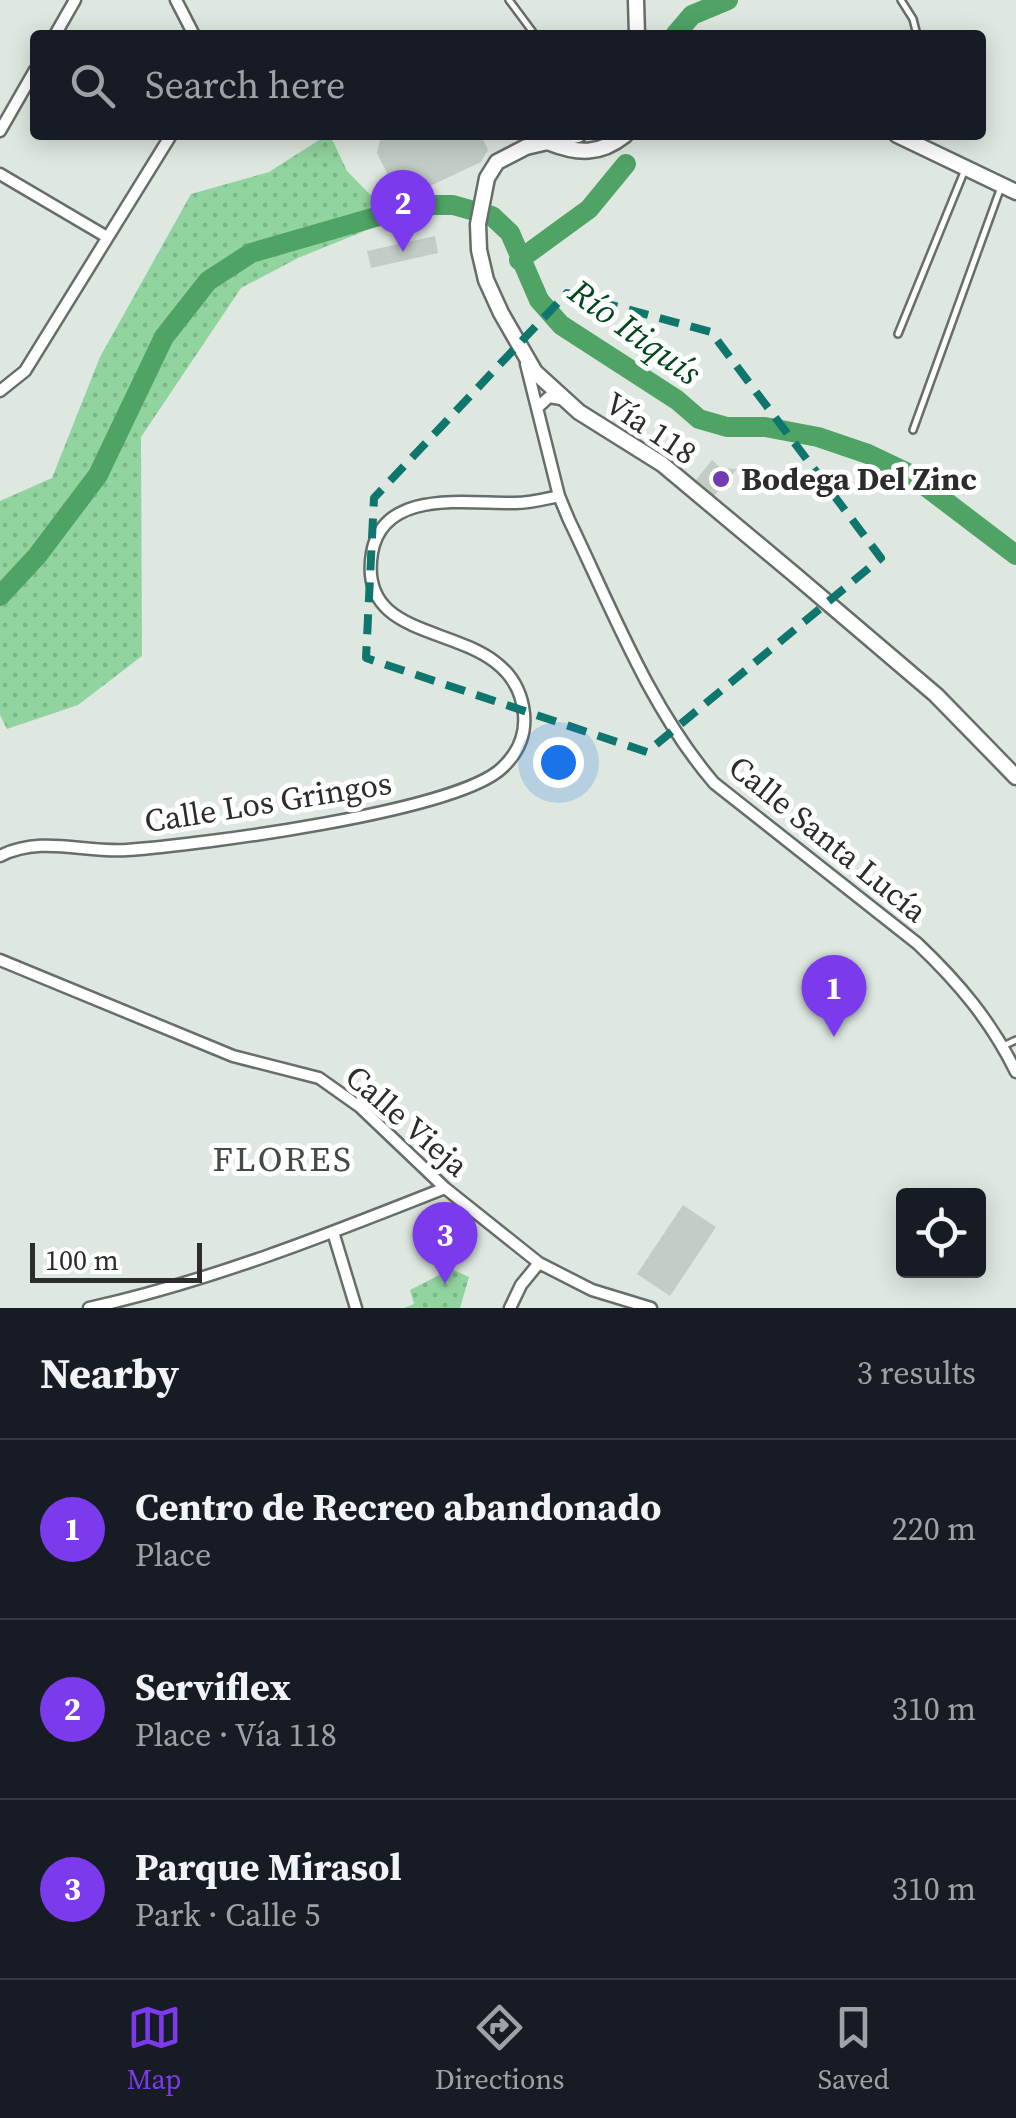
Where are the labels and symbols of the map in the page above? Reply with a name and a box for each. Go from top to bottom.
pin: 2 [370,170,436,252]
water label: Río Itiquís [558,267,711,396]
street label: Vía 118 [596,381,706,475]
place label: Bodega Del Zinc [741,457,977,501]
marker: Bodega Del Zinc [710,468,732,490]
your location [533,737,584,788]
street label: Calle Santa Lucía [720,745,937,933]
street label: Calle Los Gringos [141,761,395,843]
pin: 1 [802,954,866,1037]
street label: Calle Vieja [336,1055,479,1187]
district label: FLORES [213,1135,353,1183]
pin: 3 [412,1202,478,1284]
scale bar [30,1238,202,1282]

